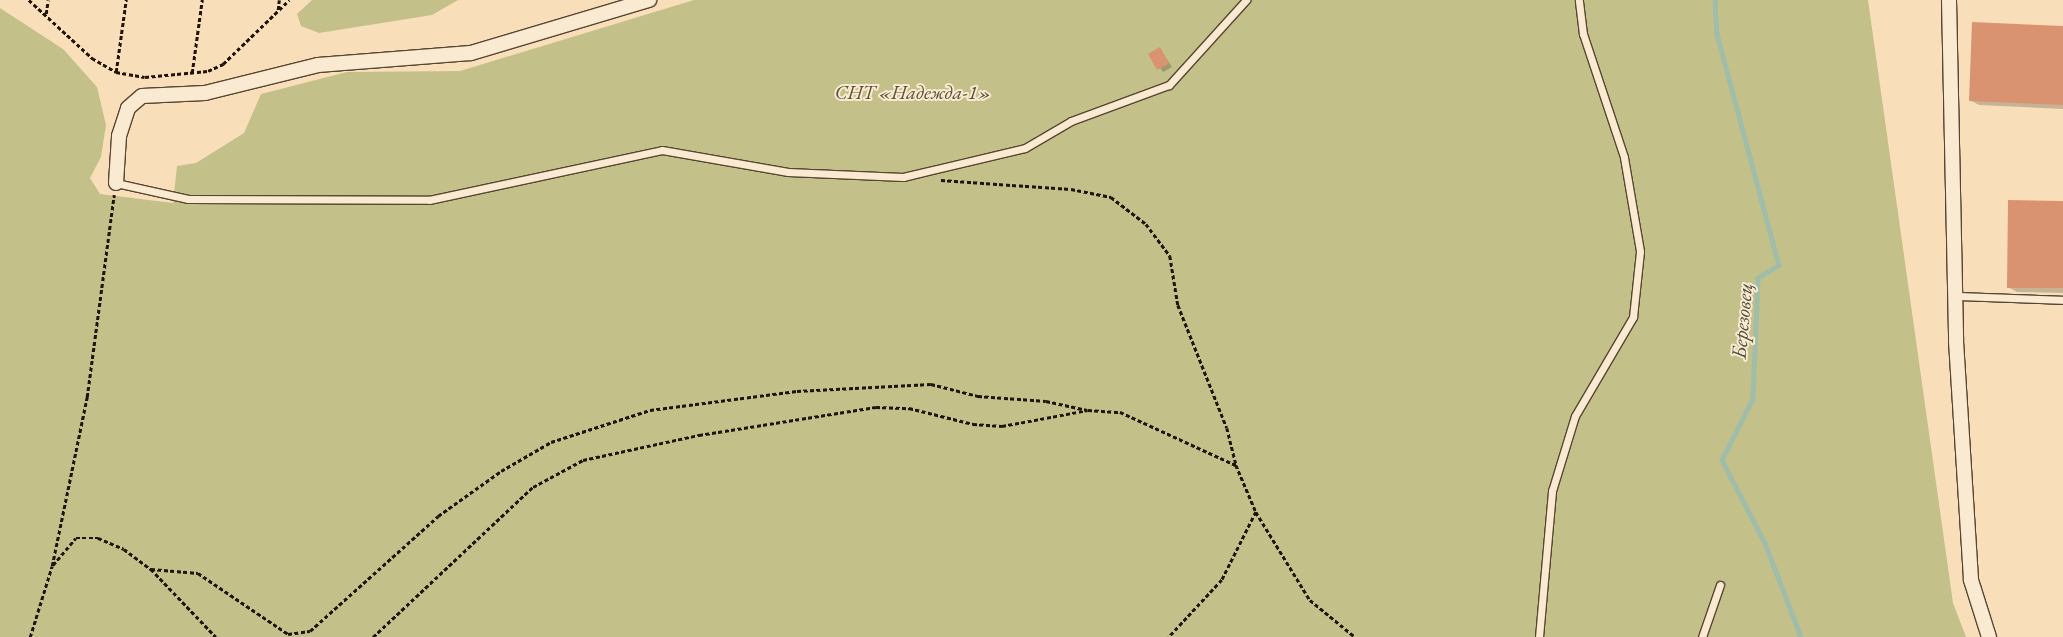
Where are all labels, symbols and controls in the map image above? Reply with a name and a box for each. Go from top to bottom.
park label: СНТ «Надежда-1» [835,80,991,104]
water label: Березовец [1726,282,1758,360]

